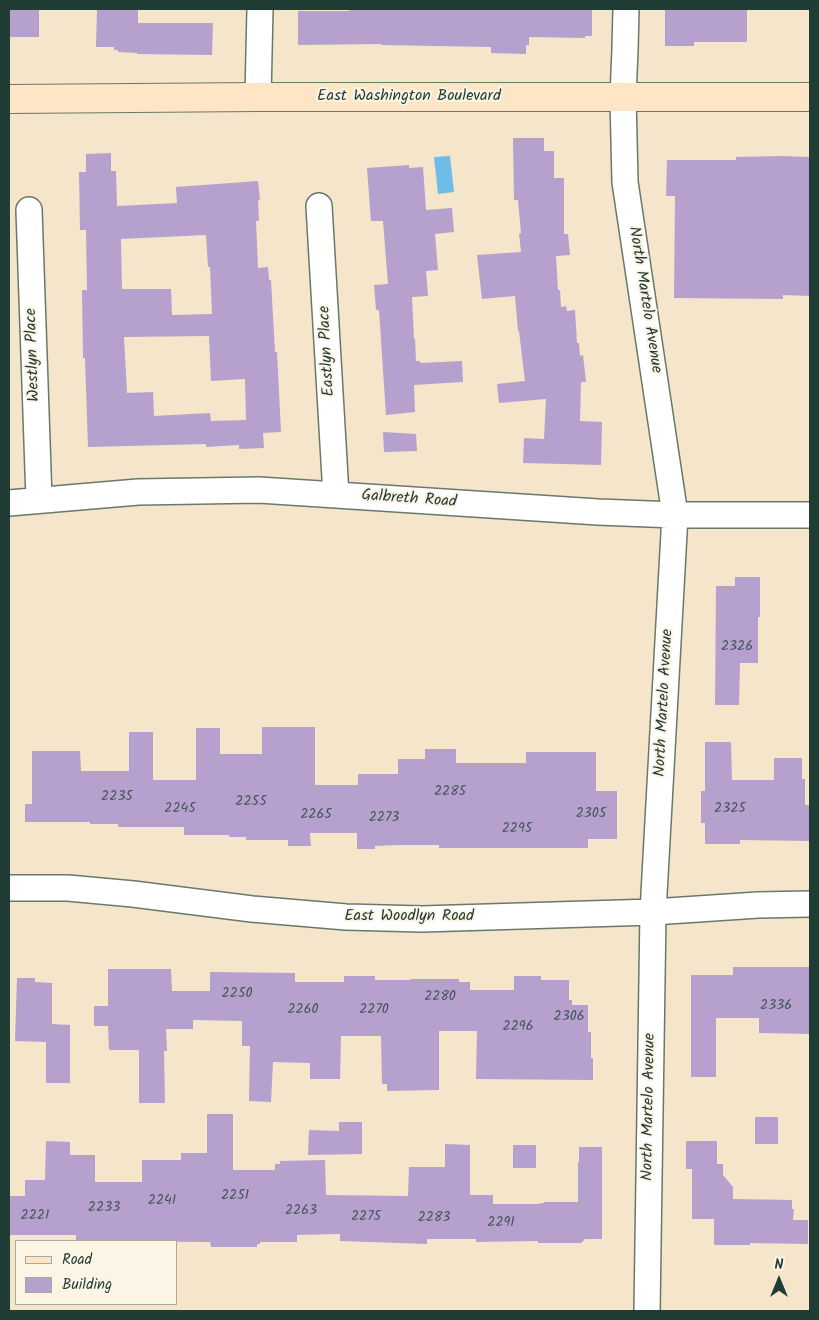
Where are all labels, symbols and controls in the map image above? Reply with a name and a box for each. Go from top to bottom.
street label: East Washington Boulevard [317,87,501,107]
street label: North Martelo Avenue [623,225,665,375]
street label: Eastlyn Place [316,305,340,397]
street label: Westlyn Place [23,308,45,402]
street label: Galbreth Road [361,487,457,513]
street label: North Martelo Avenue [652,629,678,777]
house number: 2326 [721,640,753,656]
house number: 2285 [434,785,466,801]
house number: 2235 [101,790,133,806]
house number: 2255 [235,795,267,811]
house number: 2245 [164,802,196,818]
house number: 2325 [714,802,746,818]
house number: 2305 [576,807,606,823]
house number: 2265 [300,808,332,824]
house number: 2273 [369,811,399,827]
house number: 2295 [502,822,532,838]
street label: East Woodlyn Road [344,907,474,927]
house number: 2250 [222,987,252,1003]
house number: 2280 [424,990,456,1006]
house number: 2336 [760,999,792,1015]
house number: 2260 [287,1003,319,1019]
house number: 2270 [359,1003,389,1019]
house number: 2306 [554,1010,584,1026]
house number: 2296 [503,1020,533,1036]
street label: North Martelo Avenue [639,1033,661,1181]
house number: 2251 [221,1189,249,1205]
house number: 2241 [148,1194,176,1210]
house number: 2233 [88,1201,120,1217]
house number: 2263 [285,1204,317,1220]
house number: 2221 [21,1209,49,1225]
house number: 2275 [351,1210,381,1226]
house number: 2283 [418,1211,450,1227]
house number: 2291 [487,1216,515,1232]
legend [15,1240,178,1305]
text: Road [62,1248,92,1272]
text: N [775,1254,783,1276]
north arrow [754,1255,804,1305]
text: Building [62,1273,112,1297]

